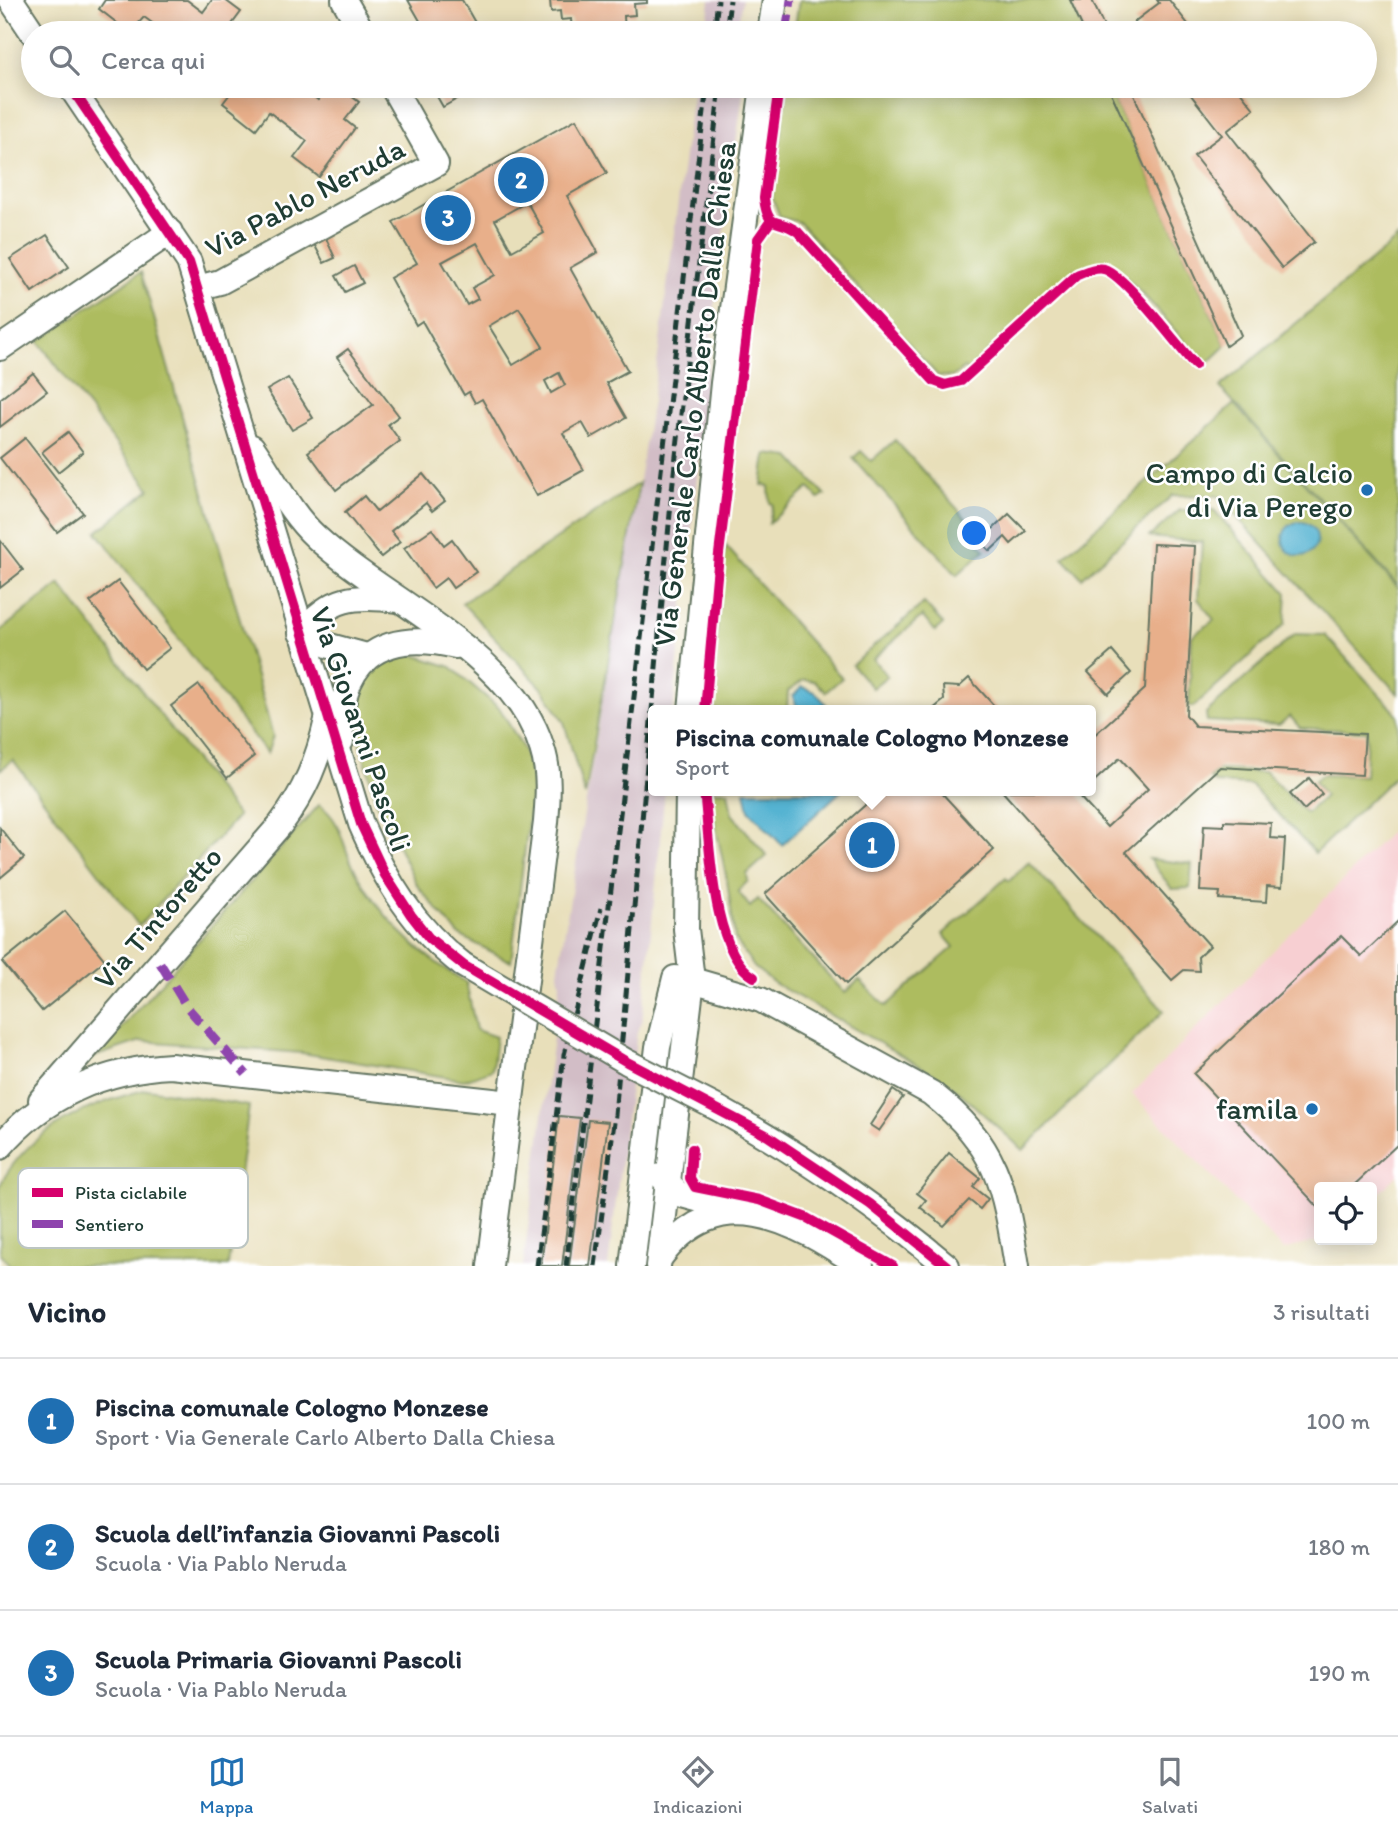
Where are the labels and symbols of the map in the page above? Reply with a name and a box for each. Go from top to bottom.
street label: Via Pablo Neruda [198,129,411,266]
street label: Via Generale Carlo Alberto Dalla Chiesa [645,139,744,649]
pin: 2 [498,154,544,206]
pin: 3 [425,192,471,244]
place label: Campo di Calcio di Via Perego [1145,454,1353,525]
marker: Campo di Calcio di Via Perego [1359,482,1375,498]
your location [957,516,991,550]
street label: Via Giovanni Pascoli [302,601,421,856]
pin: 1 [849,819,895,871]
street label: Via Tintoretto [85,839,230,997]
place label: famila [1216,1090,1298,1127]
marker: famila [1304,1101,1320,1117]
legend [18,1168,248,1248]
text: Pista ciclabile [75,1181,187,1204]
text: Sentiero [75,1213,144,1236]

